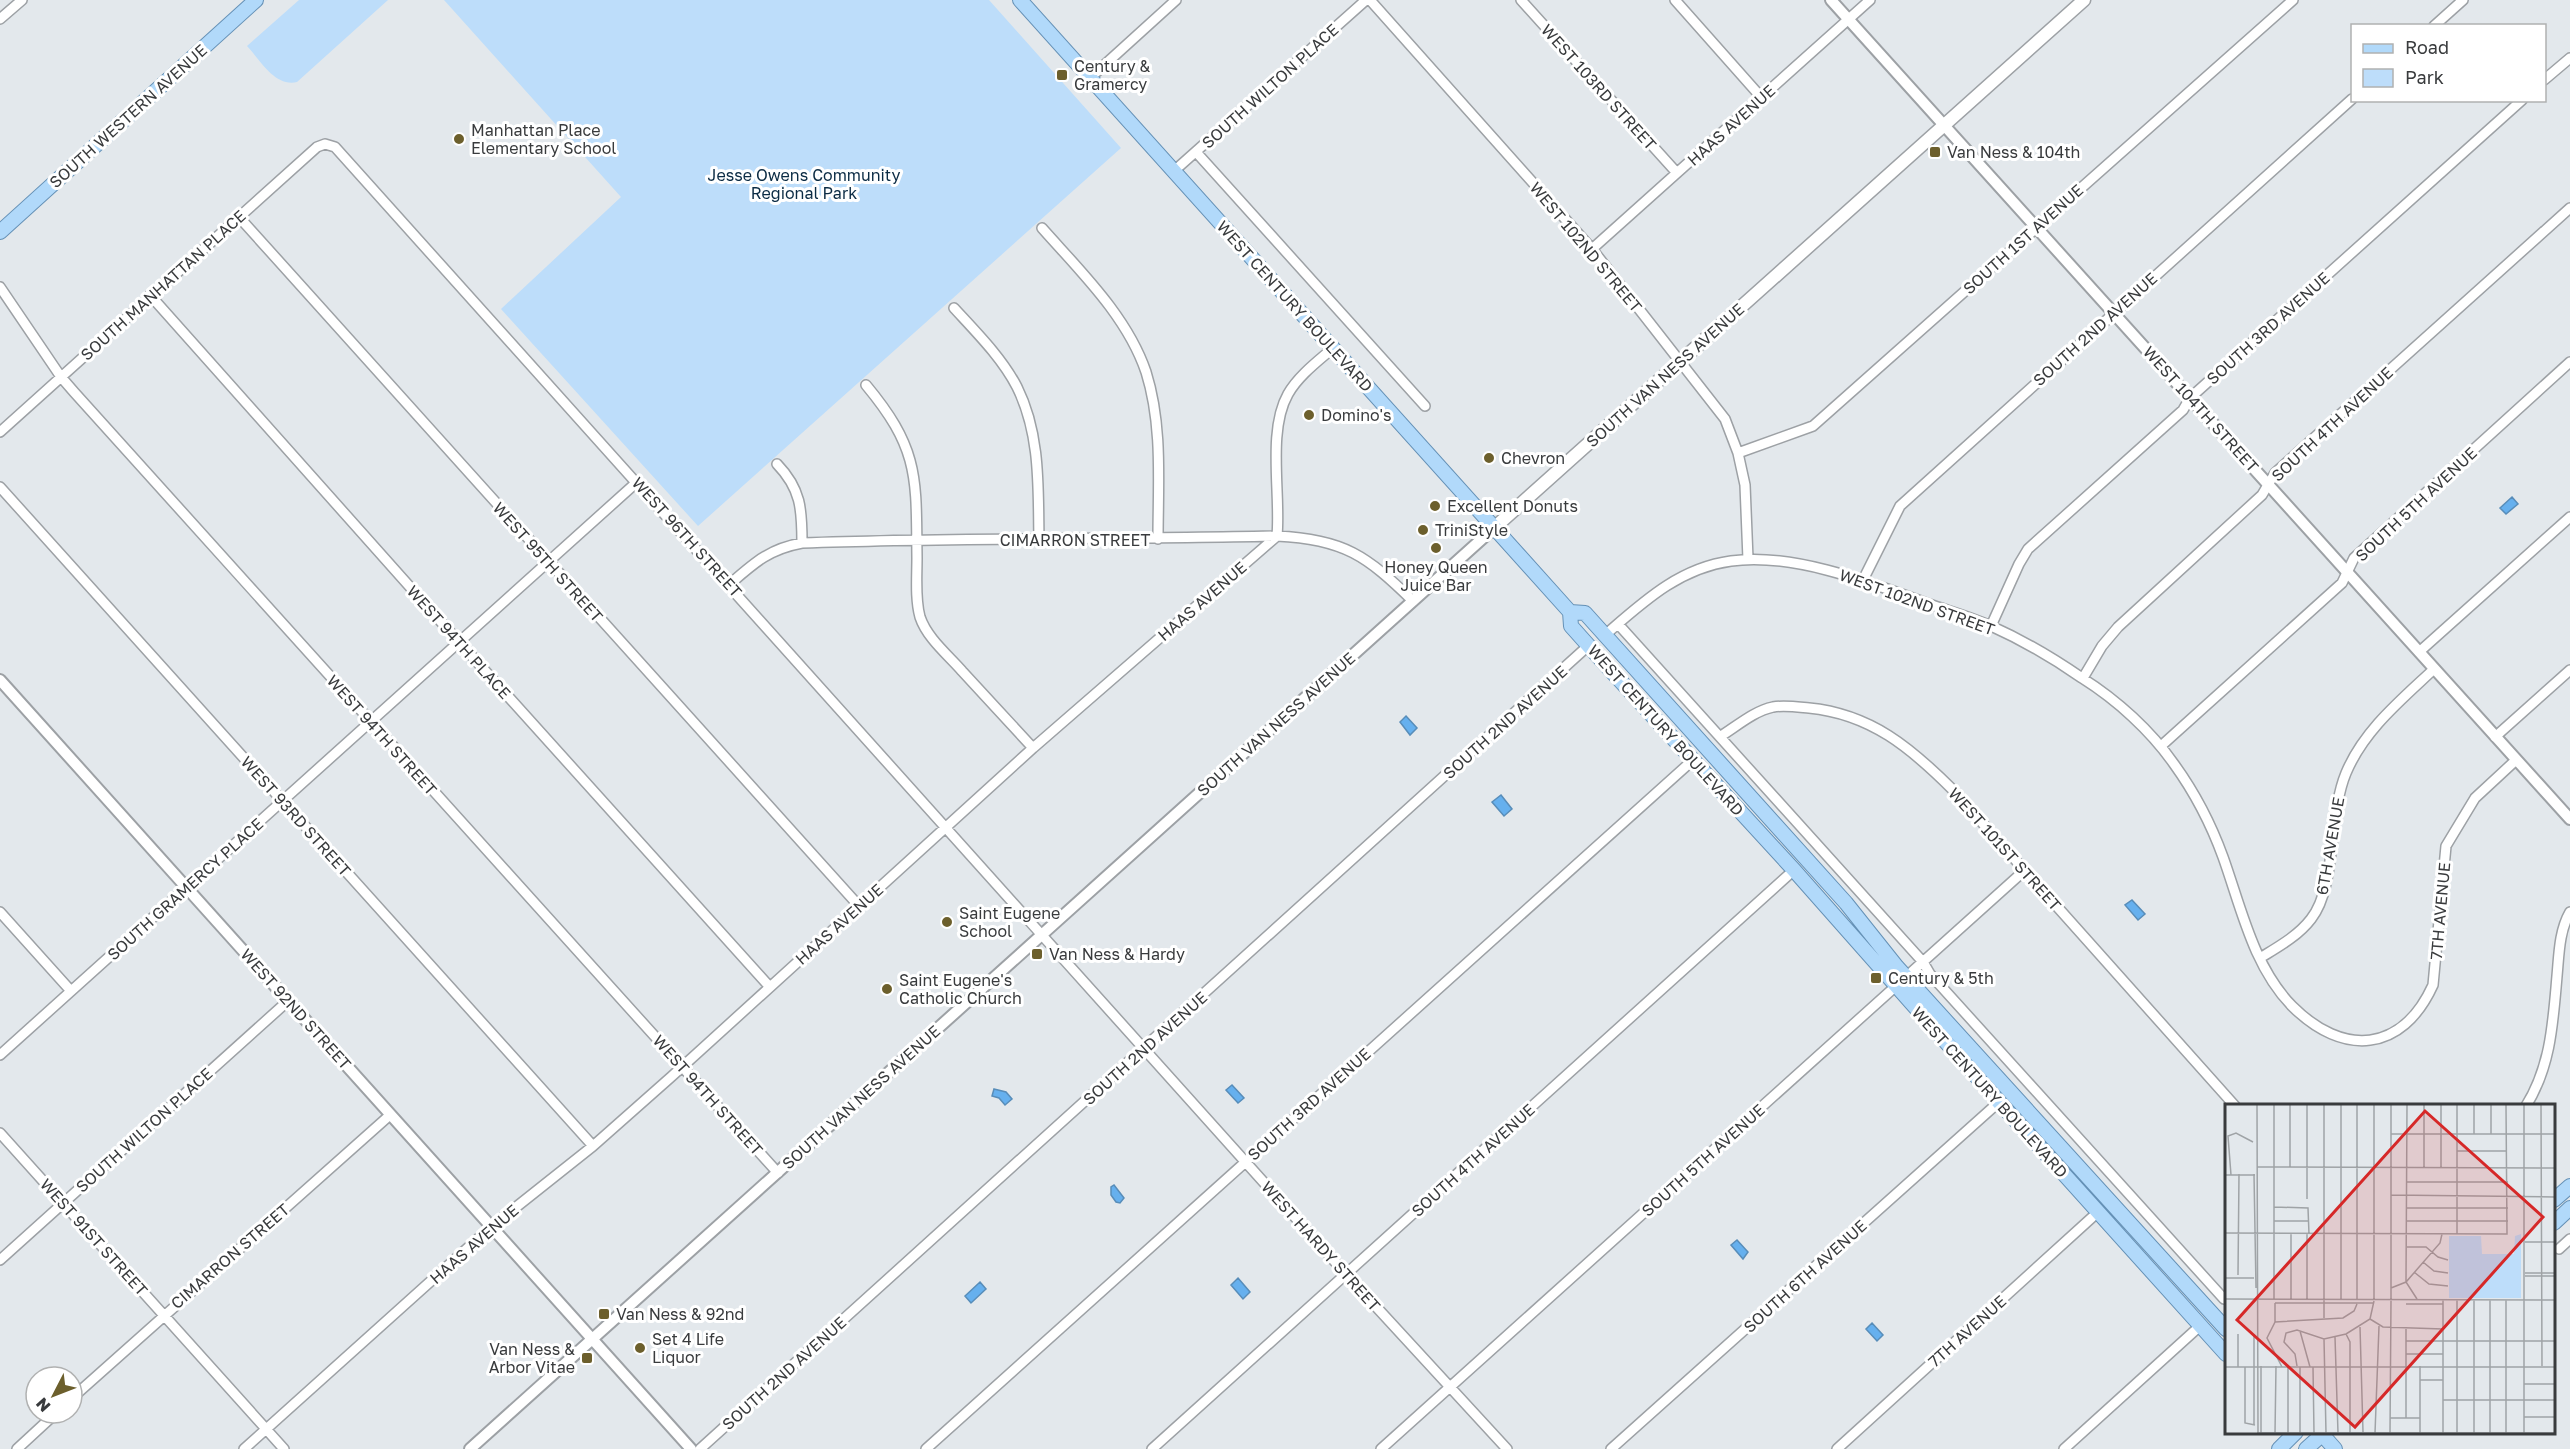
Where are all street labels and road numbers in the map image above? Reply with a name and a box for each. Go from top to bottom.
street label: SOUTH WILTON PLACE [1198,19,1342,153]
street label: WEST 103RD STREET [1537,20,1661,154]
street label: SOUTH WESTERN AVENUE [45,40,211,192]
street label: HAAS AVENUE [1683,80,1779,170]
street label: WEST 102ND STREET [1526,178,1646,316]
street label: SOUTH 1ST AVENUE [1959,180,2087,298]
street label: SOUTH MANHATTAN PLACE [76,206,250,364]
street label: WEST CENTURY BOULEVARD [1213,216,1377,396]
street label: SOUTH 3RD AVENUE [2202,267,2334,389]
street label: SOUTH 2ND AVENUE [2029,268,2161,390]
street label: SOUTH VAN NESS AVENUE [1582,299,1748,451]
street label: WEST 104TH STREET [2139,342,2263,476]
street label: SOUTH 4TH AVENUE [2267,362,2397,486]
street label: SOUTH 5TH AVENUE [2351,443,2481,565]
street label: WEST 96TH STREET [628,473,746,601]
street label: WEST 95TH STREET [489,498,607,626]
street label: CIMARRON STREET [1000,530,1150,550]
street label: HAAS AVENUE [1153,557,1251,645]
street label: WEST 102ND STREET [1837,565,1998,639]
street label: WEST 94TH PLACE [403,581,515,703]
street label: WEST CENTURY BOULEVARD [1584,640,1748,820]
street label: SOUTH VAN NESS AVENUE [1193,648,1359,800]
street label: SOUTH 2ND AVENUE [1439,661,1571,783]
street label: WEST 94TH STREET [323,671,441,799]
street label: WEST 93RD STREET [237,752,355,880]
street label: WEST 101ST STREET [1944,783,2066,915]
street label: 6TH AVENUE [2312,795,2348,897]
street label: SOUTH GRAMERCY PLACE [103,814,267,964]
street label: 7TH AVENUE [2426,861,2454,961]
street label: HAAS AVENUE [791,879,887,969]
street label: WEST 92ND STREET [236,944,356,1074]
street label: SOUTH 2ND AVENUE [1079,987,1211,1109]
street label: WEST CENTURY BOULEVARD [1908,1002,2072,1182]
street label: SOUTH VAN NESS AVENUE [778,1021,944,1173]
street label: WEST 94TH STREET [649,1031,767,1159]
street label: SOUTH 3RD AVENUE [1243,1043,1375,1165]
street label: SOUTH WILTON PLACE [72,1063,216,1197]
street label: SOUTH 4TH AVENUE [1407,1099,1539,1221]
street label: SOUTH 5TH AVENUE [1637,1100,1769,1220]
street label: WEST 91ST STREET [36,1174,152,1300]
street label: WEST HARDY STREET [1257,1177,1385,1315]
street label: CIMARRON STREET [167,1199,293,1313]
street label: HAAS AVENUE [425,1200,523,1288]
street label: SOUTH 6TH AVENUE [1739,1215,1871,1337]
street label: 7TH AVENUE [1924,1291,2010,1371]
street label: SOUTH 2ND AVENUE [718,1312,850,1434]

